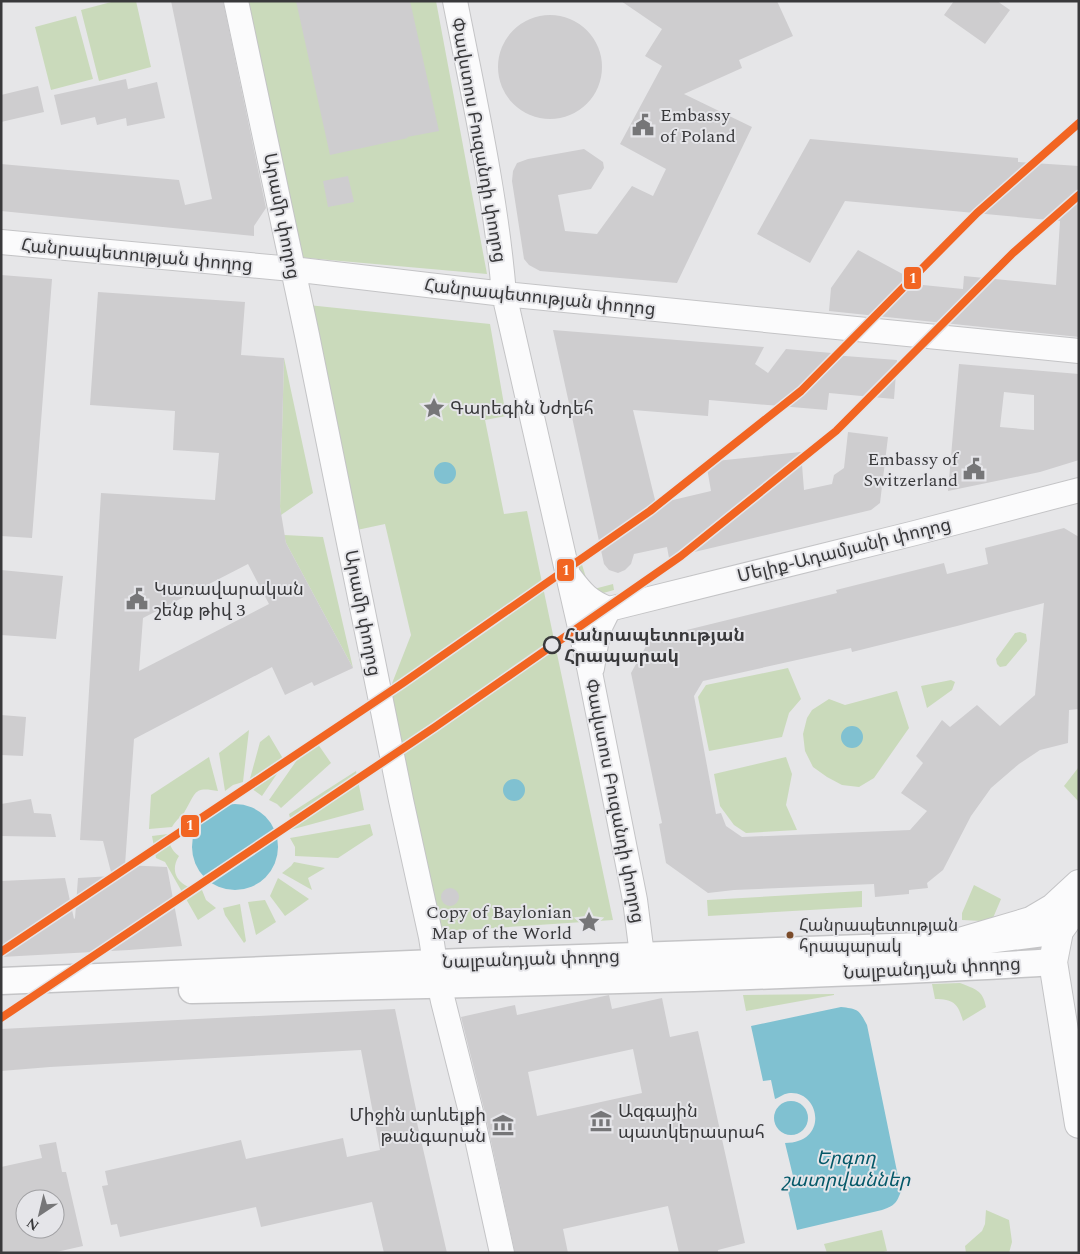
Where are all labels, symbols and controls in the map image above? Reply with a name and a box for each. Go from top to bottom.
street label: Փավստոս Բուզանդի փողոց [444,15,513,265]
place label: Embassy of Poland [660,102,736,150]
public building icon: Embassy of Poland [630,112,656,138]
street label: Արամի փողոց [256,151,307,281]
street label: Հանրապետության փողոց [20,232,254,279]
line badge: 1 [903,266,922,290]
text: 1 [909,268,917,289]
street label: Հանրապետության փողոց [423,272,657,323]
place icon: Գարեգին Նժդեհ [421,395,447,421]
place label: Գարեգին Նժդեհ [450,395,594,422]
place label: Embassy of Switzerland [864,446,960,494]
public building icon: Embassy of Switzerland [961,456,987,482]
street label: Մելիք-Ադամյանի փողոց [734,511,954,590]
street label: Արամի փողոց [337,548,388,678]
line badge: 1 [556,558,575,582]
text: 1 [562,560,570,581]
place label: Կառավարական շենք թիվ 3 [154,576,304,624]
public building icon: Կառավարական շենք թիվ 3 [124,586,150,612]
place label: Հանրապետության Հրապարակ [564,622,745,670]
marker: Հանրապետության Հրապարակ [543,636,561,654]
street label: Փավստոս Բուզանդի փողոց [578,677,651,926]
line badge: 1 [180,814,200,838]
text: 1 [186,815,194,836]
place label: Copy of Baylonian Map of the World [426,899,572,947]
place icon: Copy of Baylonian Map of the World [576,909,602,935]
place label: Հանրապետության հրապարակ [799,913,958,960]
marker: Հանրապետության հրապարակ [785,930,795,940]
street label: Նալբանդյան փողոց [442,943,620,976]
street label: Նալբանդյան փողոց [843,950,1022,987]
place label: Ազգային պատկերասրահ [618,1098,765,1146]
place label: Միջին արևելքի թանգարան [349,1102,486,1150]
museum icon: Ազգային պատկերասրահ [588,1108,614,1134]
museum icon: Միջին արևելքի թանգարան [490,1112,516,1138]
water label: Երգող շատրվաններ [781,1144,911,1195]
north arrow [15,1189,65,1239]
text: N [22,1212,44,1236]

